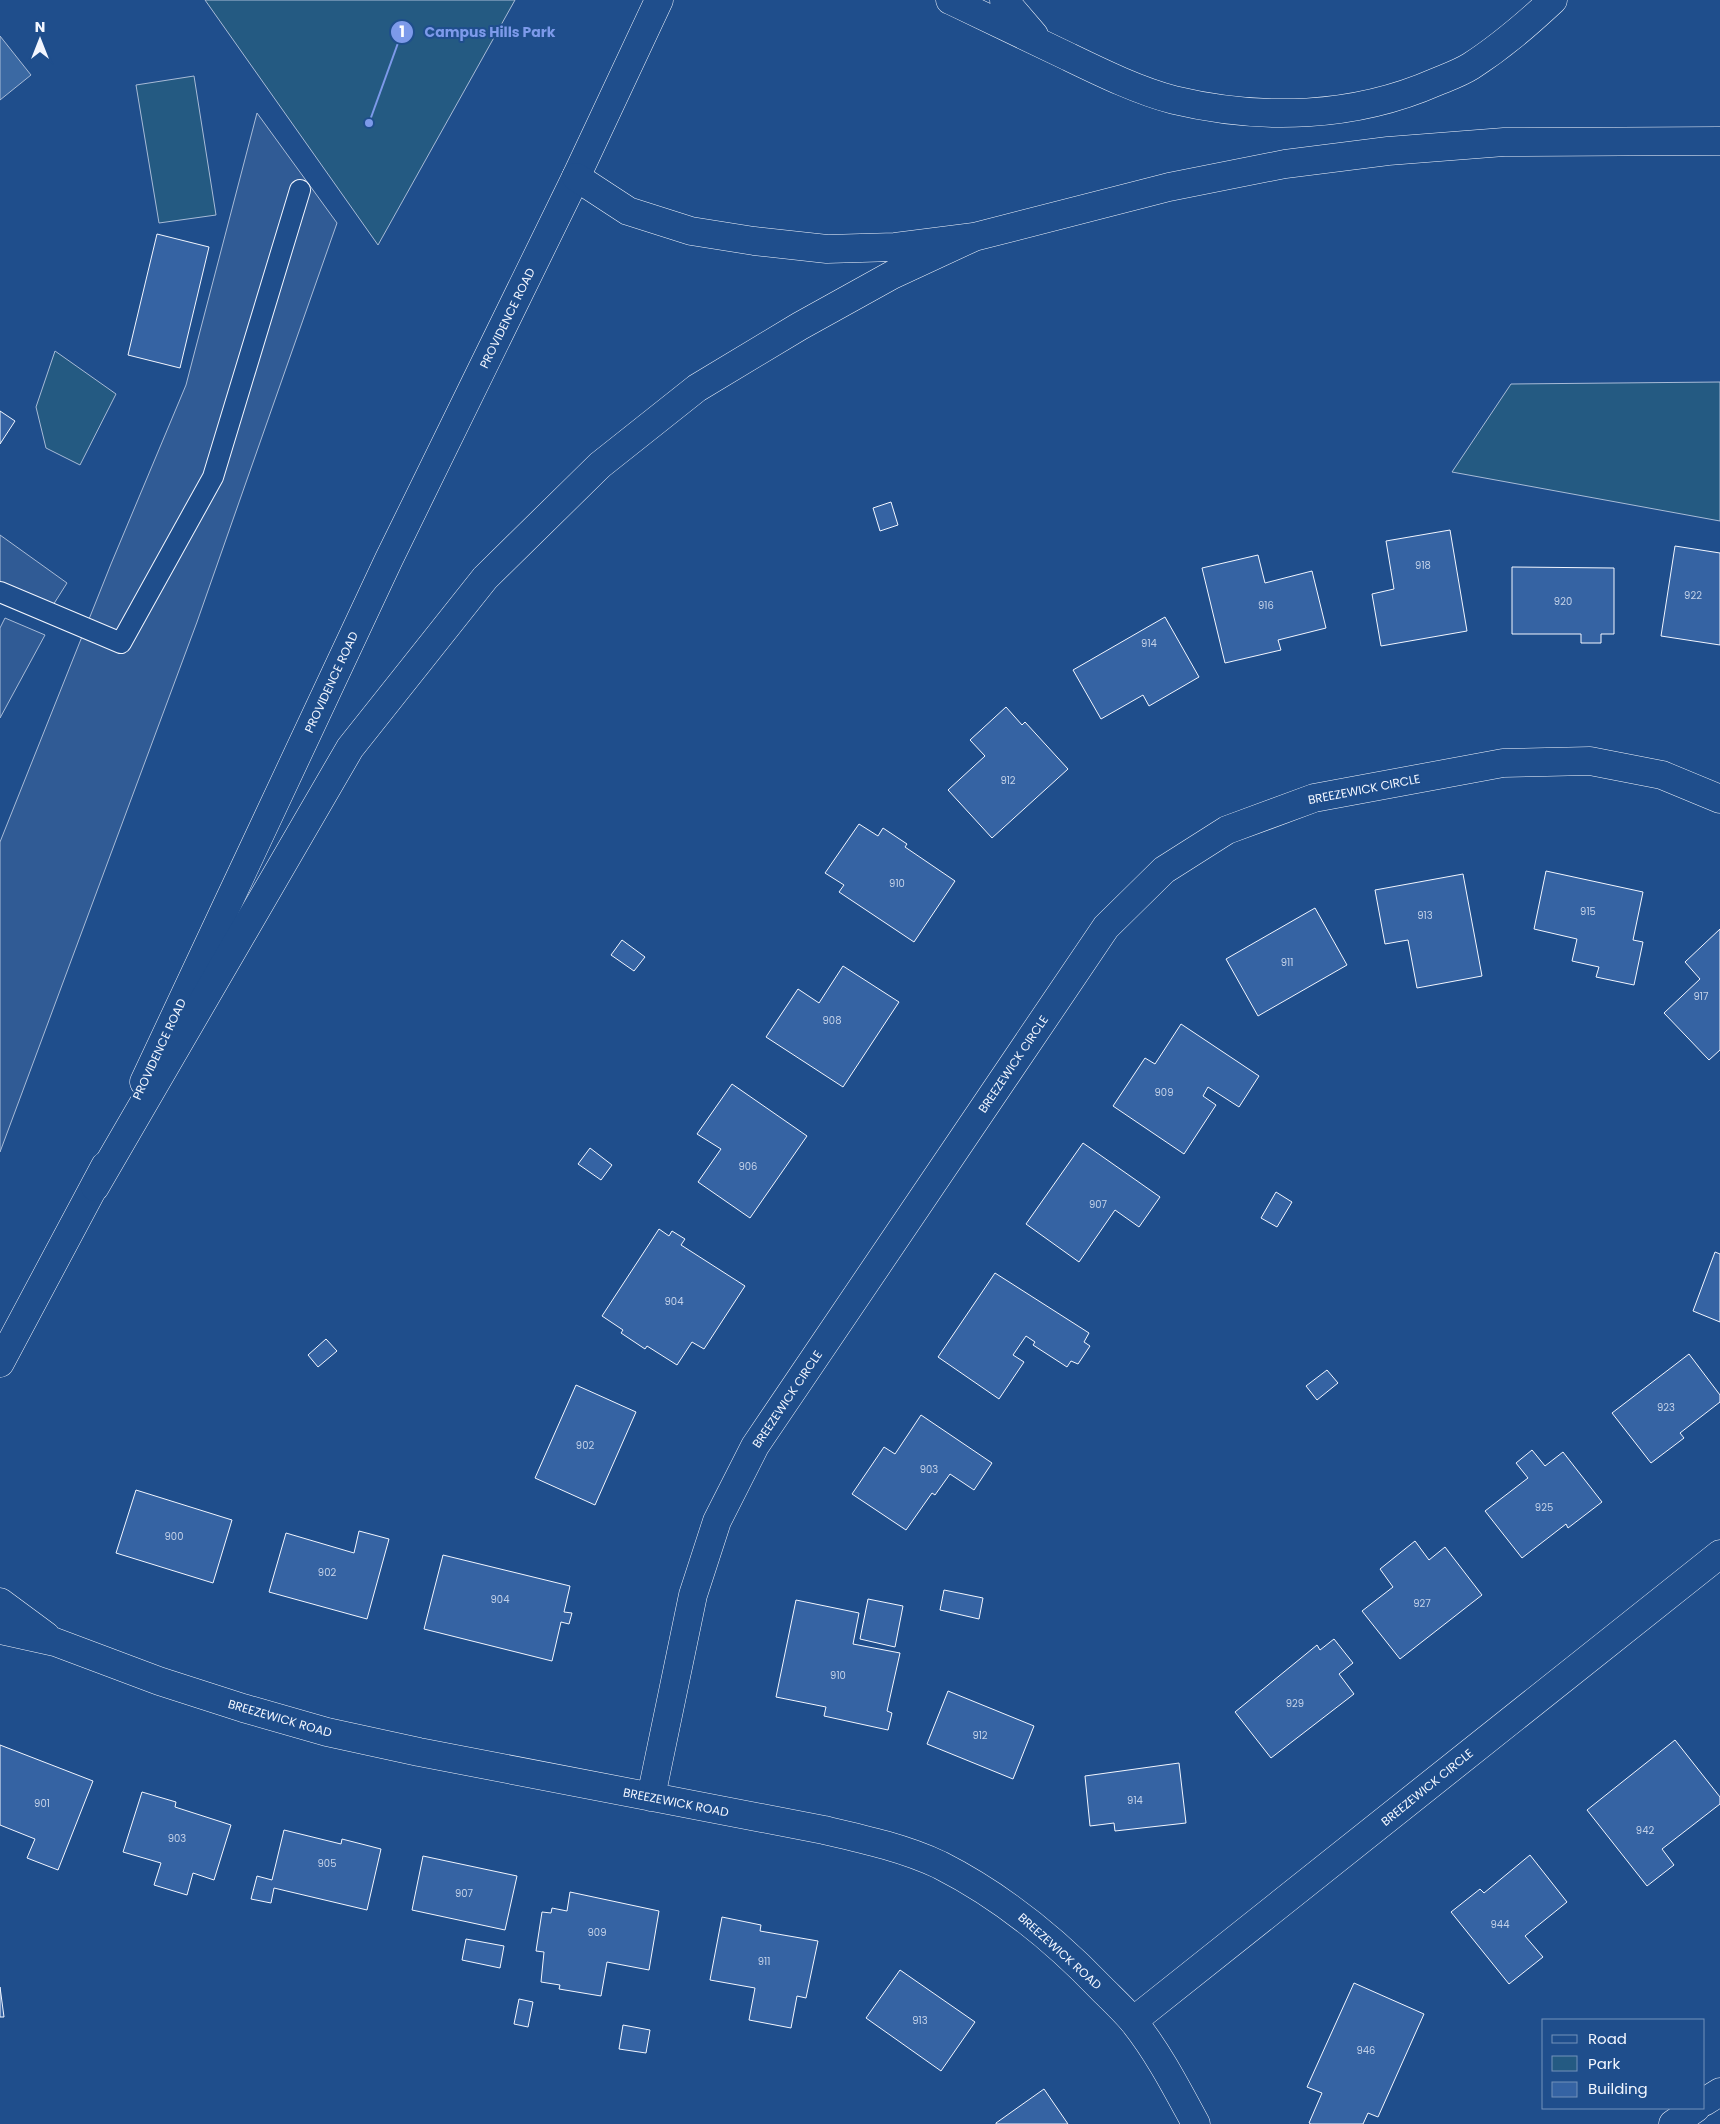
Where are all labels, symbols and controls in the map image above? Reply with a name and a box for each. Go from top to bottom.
north arrow [15,15,65,65]
text: N [35,17,45,37]
callout: Campus Hills Park [389,17,565,46]
text: 1 [399,21,405,42]
text: Campus Hills Park [424,22,556,42]
street label: PROVIDENCE ROAD [475,265,539,371]
house number: 918 [1415,558,1431,573]
house number: 922 [1684,588,1702,603]
house number: 920 [1554,594,1572,609]
house number: 916 [1258,598,1274,613]
street label: PROVIDENCE ROAD [300,629,362,735]
house number: 914 [1141,636,1157,651]
street label: BREEZEWICK CIRCLE [1306,770,1422,808]
house number: 912 [1000,773,1016,788]
house number: 910 [889,876,905,891]
house number: 915 [1580,904,1596,919]
house number: 913 [1417,908,1433,923]
house number: 911 [1281,955,1293,970]
house number: 917 [1694,989,1709,1004]
street label: PROVIDENCE ROAD [128,996,190,1102]
street label: BREEZEWICK CIRCLE [974,1012,1052,1116]
house number: 908 [823,1013,841,1028]
house number: 909 [1155,1085,1173,1100]
house number: 906 [739,1159,757,1174]
house number: 907 [1089,1197,1108,1212]
house number: 904 [665,1294,683,1309]
street label: BREEZEWICK CIRCLE [748,1347,826,1451]
house number: 923 [1657,1400,1675,1415]
house number: 902 [576,1438,594,1453]
house number: 903 [920,1462,938,1477]
house number: 925 [1535,1500,1553,1515]
house number: 900 [165,1529,183,1544]
house number: 902 [318,1565,336,1580]
house number: 904 [491,1592,509,1607]
house number: 927 [1413,1596,1431,1611]
house number: 910 [830,1668,846,1683]
street label: BREEZEWICK ROAD [226,1695,334,1741]
house number: 929 [1286,1696,1304,1711]
house number: 912 [972,1728,988,1743]
street label: BREEZEWICK CIRCLE [1377,1745,1477,1829]
street label: BREEZEWICK ROAD [622,1783,730,1821]
house number: 914 [1127,1793,1143,1808]
house number: 901 [34,1796,50,1811]
house number: 942 [1636,1823,1654,1838]
house number: 903 [168,1831,186,1846]
house number: 905 [318,1856,336,1871]
house number: 907 [455,1886,474,1901]
street label: BREEZEWICK ROAD [1014,1909,1106,1993]
house number: 944 [1491,1917,1509,1932]
house number: 909 [588,1925,606,1940]
house number: 911 [758,1954,770,1969]
house number: 913 [912,2013,928,2028]
legend [1542,2019,1705,2109]
text: Road [1588,2028,1627,2049]
house number: 946 [1357,2043,1375,2058]
text: Park [1588,2053,1620,2074]
text: Building [1588,2078,1648,2099]

